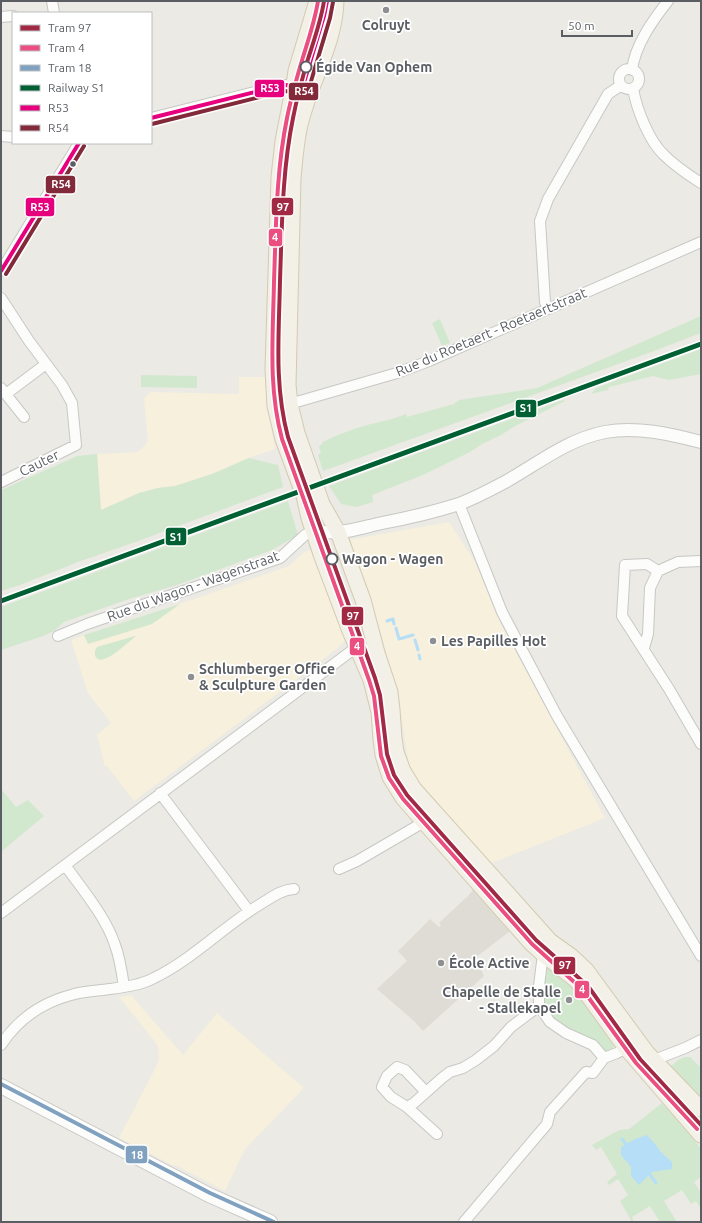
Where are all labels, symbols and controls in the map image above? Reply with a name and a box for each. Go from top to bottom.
marker: Colruyt [381,5,391,15]
legend [12,12,152,144]
scale bar [562,12,632,38]
place label: Colruyt [362,17,410,33]
text: 50 m [568,19,595,32]
text: Tram 97 [48,21,92,34]
text: Tram 4 [48,41,85,54]
place label: Égide Van Ophem [316,58,432,75]
marker: Égide Van Ophem [299,60,313,74]
text: Tram 18 [48,61,92,74]
line badge: R53 [254,79,285,98]
text: Railway S1 [48,81,105,94]
text: R53 [260,82,280,94]
line badge: R54 [288,82,319,101]
text: R54 [294,85,314,97]
text: R53 [48,101,69,114]
text: R54 [48,121,69,134]
unlabelled marker [68,159,78,169]
line badge: R54 [45,175,76,194]
text: R54 [51,178,71,190]
line badge: R53 [25,197,55,217]
line badge: 97 [271,197,294,216]
text: R53 [30,201,50,213]
text: 97 [277,201,289,213]
line badge: 4 [268,228,283,247]
text: 4 [272,231,278,243]
street label: Rue du Roetaert - Roetaertstraat [393,284,589,380]
line badge: S1 [515,399,537,418]
text: S1 [520,402,532,414]
street label: Cauter [16,446,62,479]
line badge: S1 [165,527,187,546]
text: S1 [170,531,182,543]
street label: Rue du Wagon - Wagenstraat [105,547,282,625]
place label: Wagon - Wagen [342,551,443,567]
marker: Wagon - Wagen [325,552,339,566]
line badge: 97 [341,606,364,626]
text: 97 [347,610,359,622]
place label: Les Papilles Hot [441,633,546,649]
marker: Les Papilles Hot [428,636,438,646]
line badge: 4 [349,637,365,656]
text: 4 [354,640,360,652]
place label: Schlumberger Office & Sculpture Garden [199,661,335,693]
marker: Schlumberger Office & Sculpture Garden [186,672,196,682]
place label: École Active [449,954,530,971]
line badge: 97 [553,956,576,975]
marker: École Active [436,958,446,968]
text: 97 [559,959,571,971]
line badge: 4 [574,980,590,999]
text: 4 [579,983,585,995]
place label: Chapelle de Stalle - Stallekapel [442,984,561,1016]
marker: Chapelle de Stalle - Stallekapel [564,995,574,1005]
line badge: 18 [125,1145,148,1164]
text: 18 [131,1149,143,1161]

